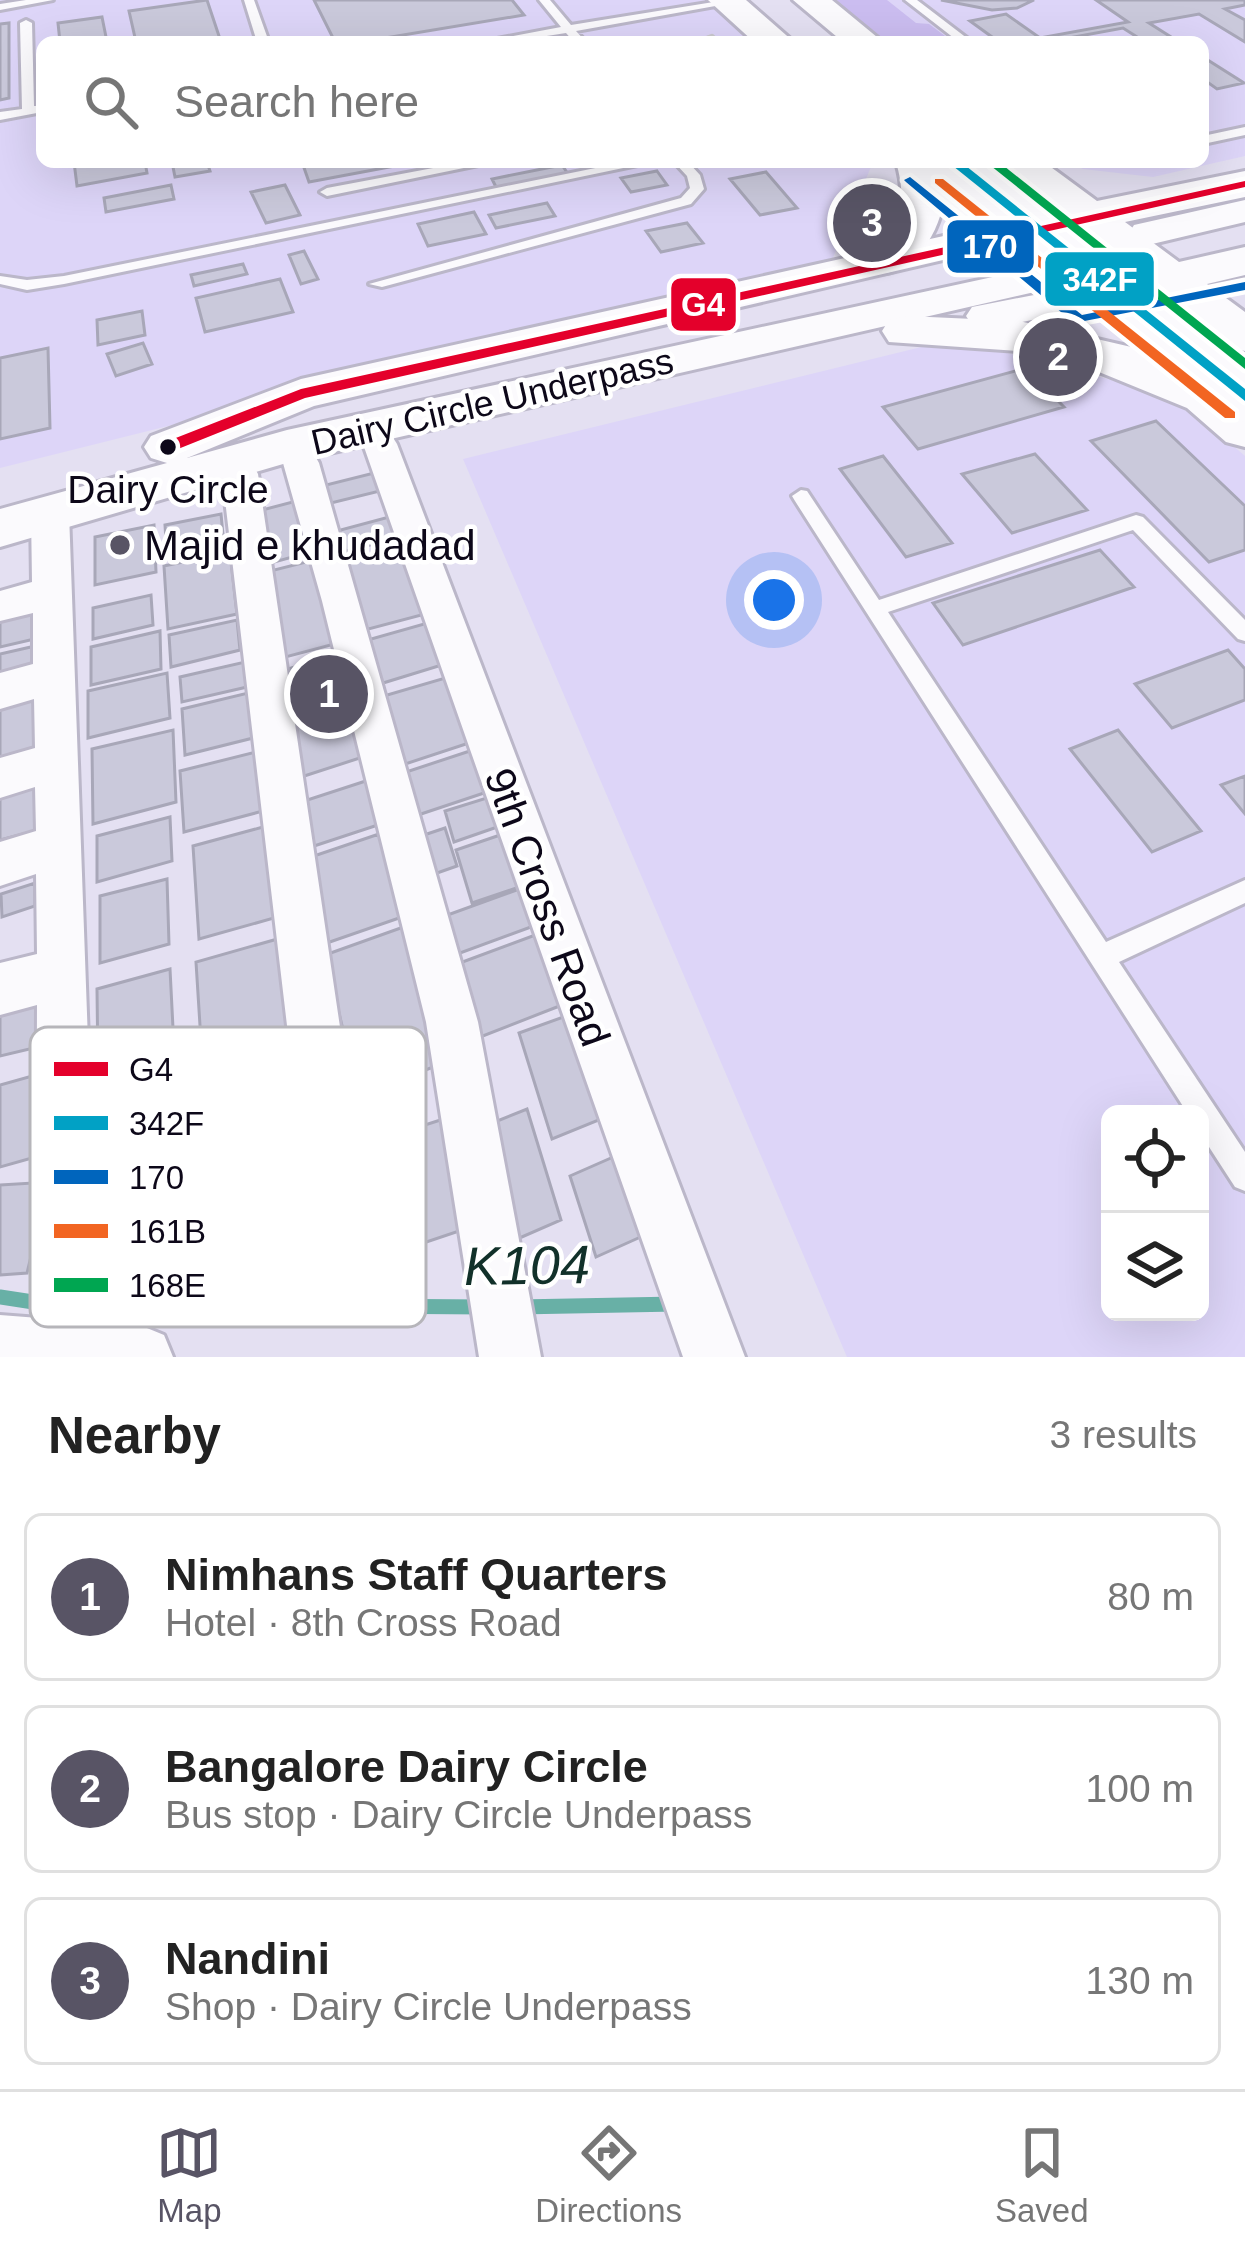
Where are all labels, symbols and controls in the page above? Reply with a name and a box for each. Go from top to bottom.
search box [36,36,1209,168]
icon: search [78,69,144,135]
text: Search here [174,76,419,127]
pin: 3 [833,178,911,268]
line badge: 170 [945,218,1036,275]
text: 170 [962,228,1018,265]
line badge: 342F [1043,250,1156,308]
text: 342F [1062,261,1138,298]
line badge: G4 [669,276,738,333]
text: G4 [681,286,726,323]
pin: 2 [1019,312,1097,402]
street label: Dairy Circle Underpass [307,340,677,463]
marker: Dairy Circle [157,436,179,458]
place label: Dairy Circle [67,468,269,511]
place label: Majid e khudadad [144,522,476,569]
marker: Majid e khudadad [107,532,133,558]
your location [744,570,804,630]
pin: 1 [290,649,368,739]
street label: 9th Cross Road [476,762,620,1052]
legend [30,1027,426,1327]
text: G4 [129,1051,173,1088]
text: 342F [129,1105,204,1142]
map controls [1101,1105,1209,1321]
button: locate [1101,1105,1209,1213]
text: 170 [129,1159,184,1196]
text: 161B [129,1213,206,1250]
button: layers [1101,1213,1209,1321]
water label: K104 [463,1234,591,1296]
text: 168E [129,1267,206,1304]
text: Nearby [48,1407,221,1464]
text: 3 results [1050,1413,1197,1456]
text: Nimhans Staff Quarters [165,1549,668,1600]
text: 1 [79,1575,101,1618]
text: 80 m [1107,1575,1194,1618]
text: Hotel · 8th Cross Road [165,1601,562,1644]
text: Bangalore Dairy Circle [165,1741,648,1792]
text: 2 [79,1767,101,1810]
text: 100 m [1086,1767,1194,1810]
text: Bus stop · Dairy Circle Underpass [165,1793,752,1836]
text: Nandini [165,1933,330,1984]
text: 3 [79,1959,101,2002]
text: 130 m [1086,1959,1194,2002]
text: Shop · Dairy Circle Underpass [165,1985,692,2028]
tab: Map [156,2120,222,2230]
tab: Directions [535,2120,682,2230]
tab: Saved [995,2120,1089,2230]

